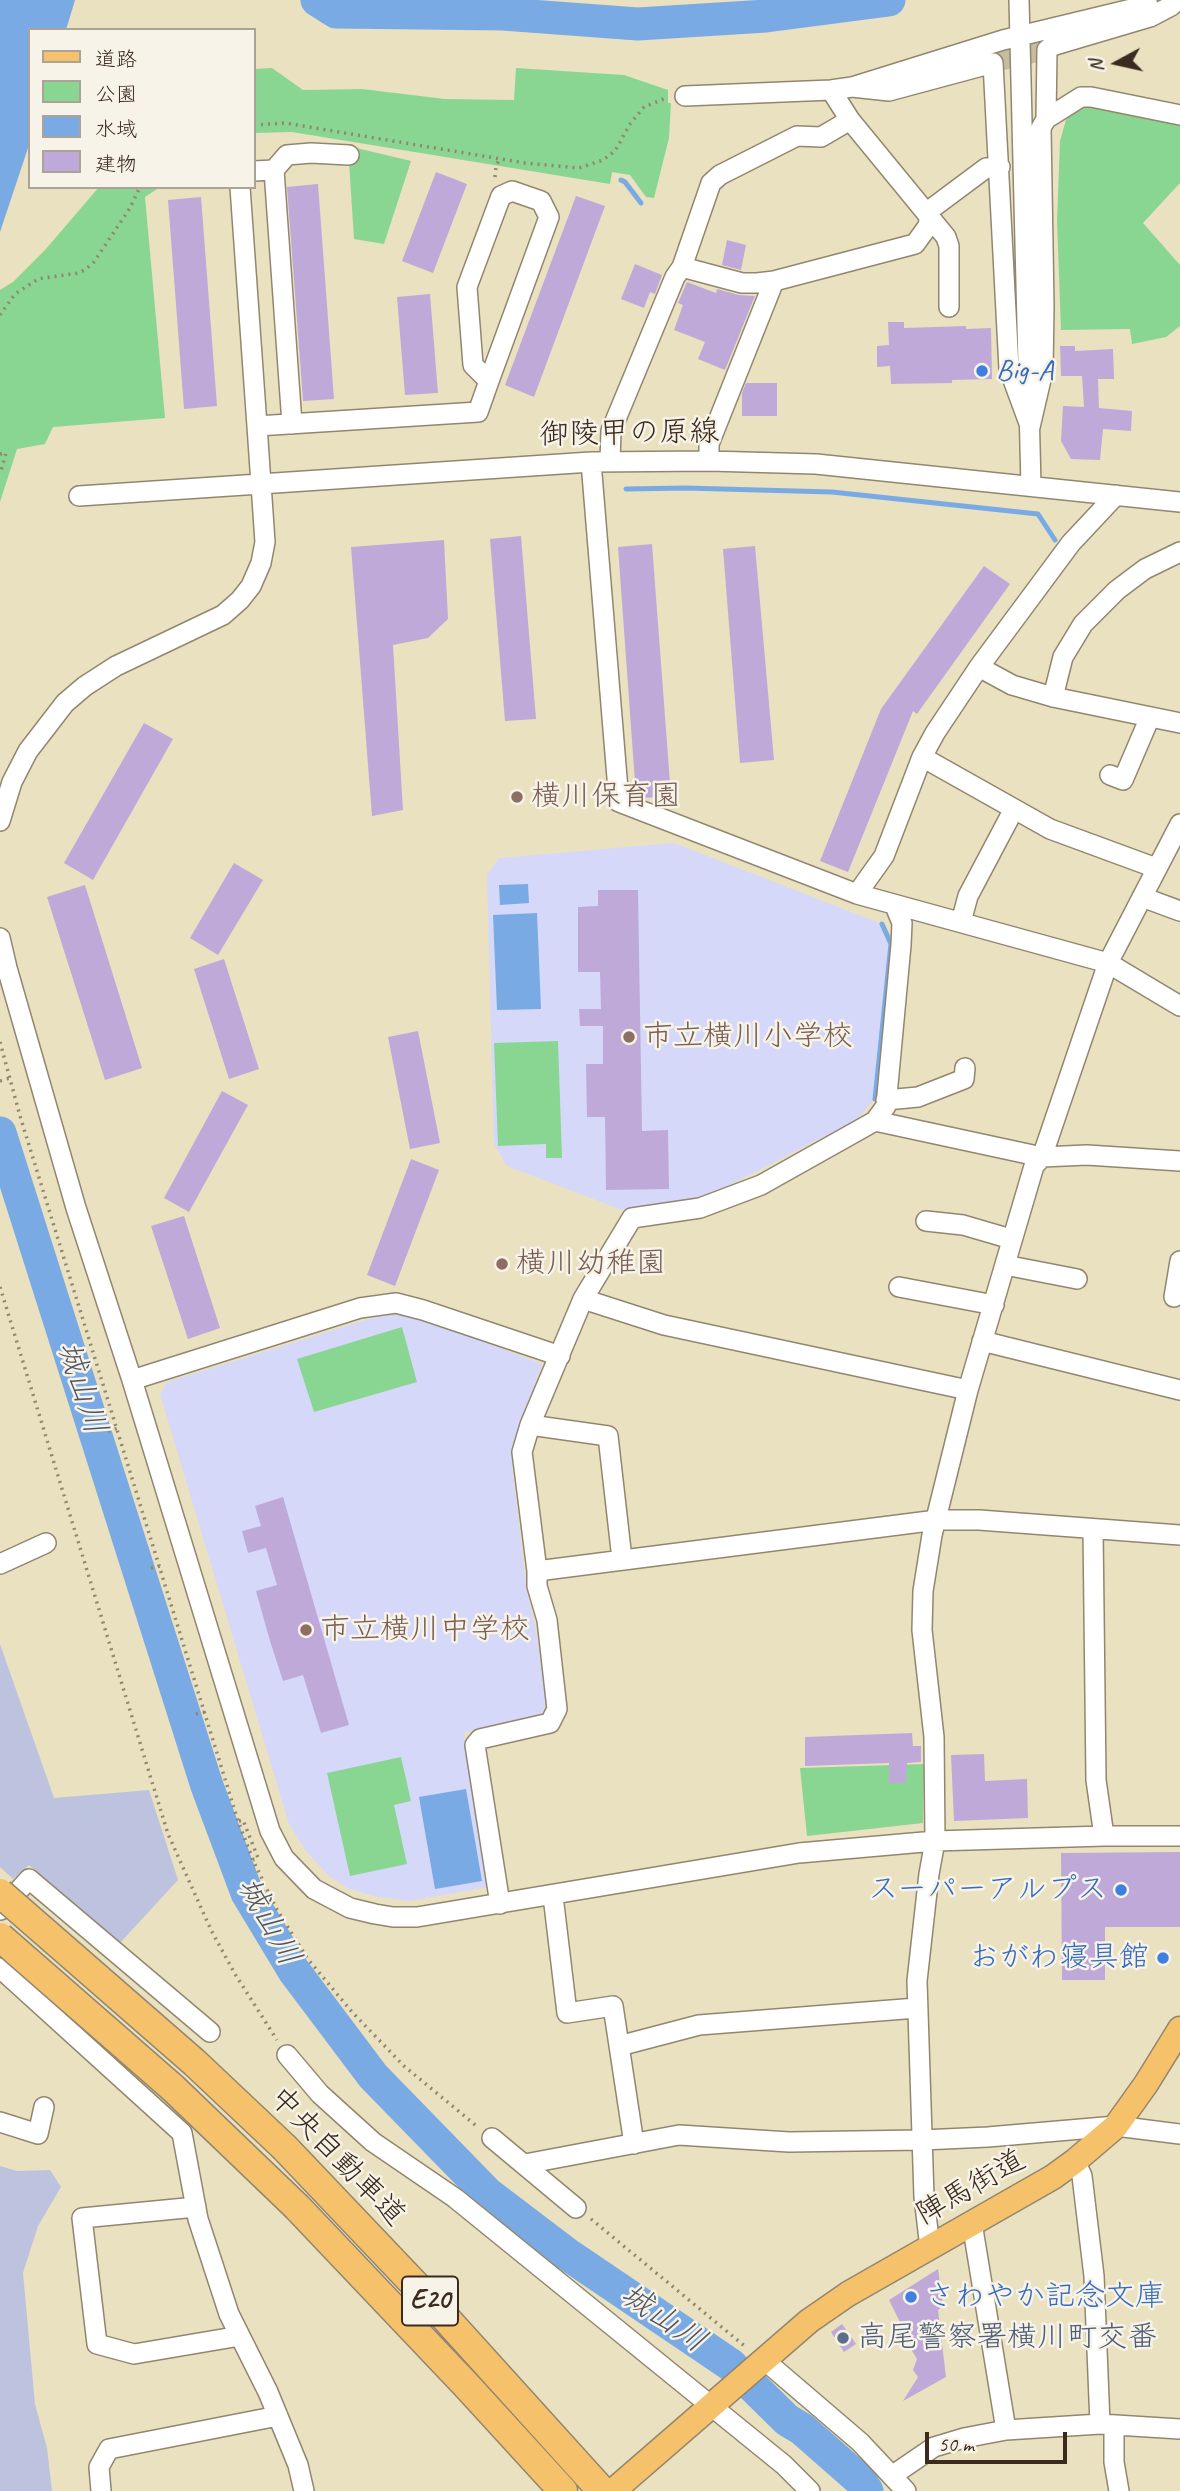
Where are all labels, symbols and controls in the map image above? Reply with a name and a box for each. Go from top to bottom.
legend [28,28,256,189]
north arrow [1082,28,1152,98]
text: 道路 [95,46,137,72]
text: N [1084,58,1109,73]
text: 公園 [95,81,137,107]
text: 水域 [95,116,137,142]
text: 建物 [95,151,137,177]
place label: Big-A [996,353,1053,389]
marker: Big-A [974,363,990,379]
street label: 御陵甲の原線 [539,414,719,454]
place label: 横川保育園 [531,779,681,815]
marker: 横川保育園 [509,789,525,805]
place label: 市立横川小学校 [643,1019,853,1055]
marker: 市立横川小学校 [621,1029,637,1045]
place label: 横川幼稚園 [516,1246,666,1282]
marker: 横川幼稚園 [494,1256,510,1272]
water label: 城山川 [48,1336,114,1440]
place label: 市立横川中学校 [320,1612,530,1648]
marker: 市立横川中学校 [298,1622,314,1638]
water label: 城山川 [228,1871,308,1973]
place label: スーパーアルプス [868,1872,1107,1908]
marker: スーパーアルプス [1113,1882,1129,1898]
place label: おがわ寝具館 [969,1940,1149,1976]
marker: おがわ寝具館 [1155,1950,1171,1966]
street label: 中央自動車道 [262,2080,412,2234]
street label: 陣馬街道 [910,2142,1032,2234]
road number: E20 [402,2276,458,2326]
water label: 城山川 [612,2276,714,2362]
place label: さわやか記念文庫 [925,2279,1165,2315]
marker: さわやか記念文庫 [903,2289,919,2305]
place label: 高尾警察署横川町交番 [857,2320,1157,2356]
marker: 高尾警察署横川町交番 [835,2330,851,2346]
scale bar [928,2418,1070,2462]
text: 50 m [938,2431,974,2457]

